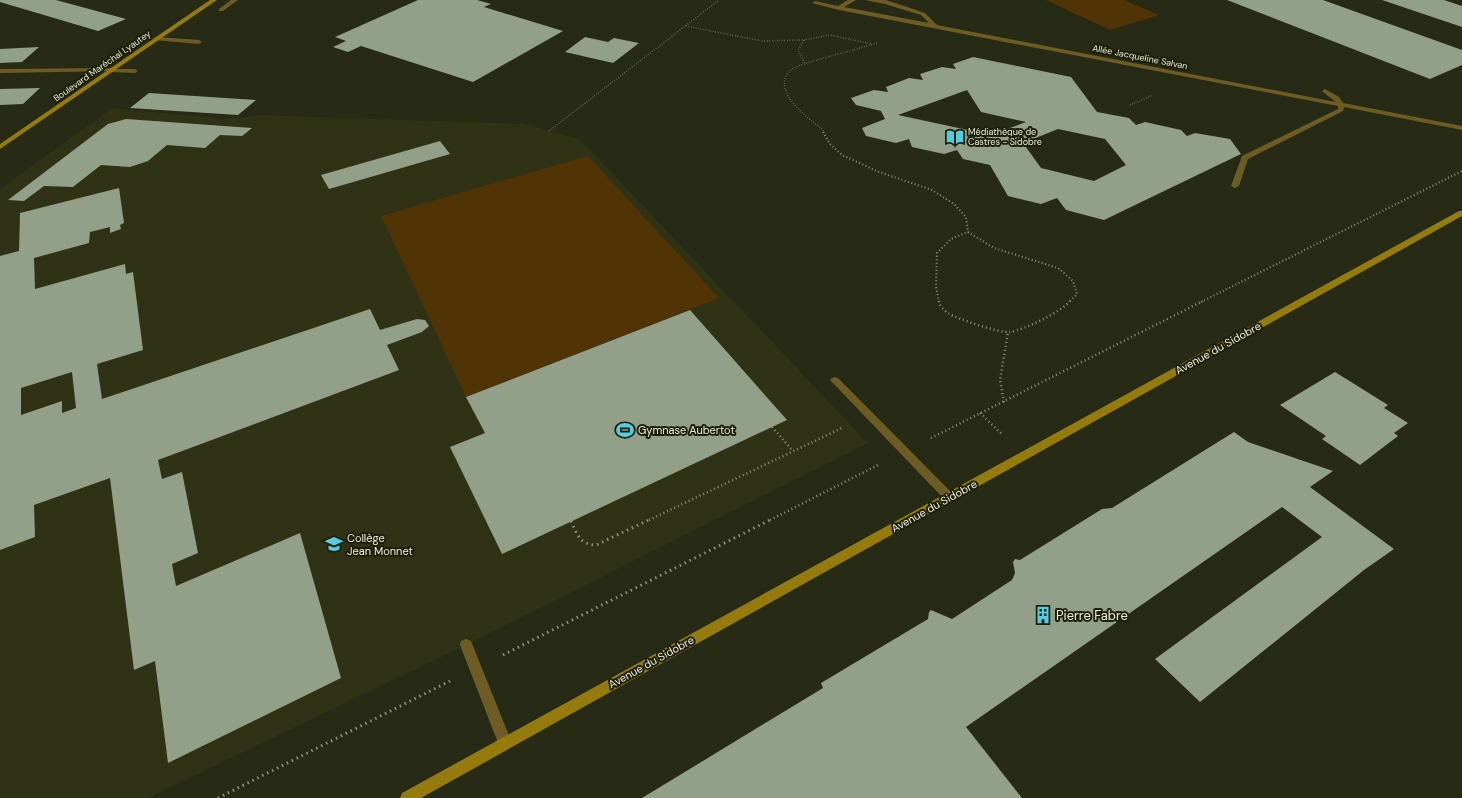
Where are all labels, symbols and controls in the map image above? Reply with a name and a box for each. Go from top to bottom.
street label: Boulevard Maréchal Lyautey [51,28,153,104]
street label: Allée Jacqueline Salvan [1091,42,1189,72]
place label: Médiathèque de Castres - Sidobre [968,126,1042,148]
library icon: Médiathèque de Castres - Sidobre [945,127,965,147]
street label: Avenue du Sidobre [1173,319,1263,377]
sports icon: Gymnase Aubertot [615,420,635,440]
place label: Gymnase Aubertot [638,423,735,437]
street label: Avenue du Sidobre [889,477,979,535]
place label: Collège Jean Monnet [347,531,413,558]
school or university icon: Collège Jean Monnet [324,534,344,554]
building icon: Pierre Fabre [1033,605,1053,625]
place label: Pierre Fabre [1056,607,1128,624]
street label: Avenue du Sidobre [606,633,696,691]

